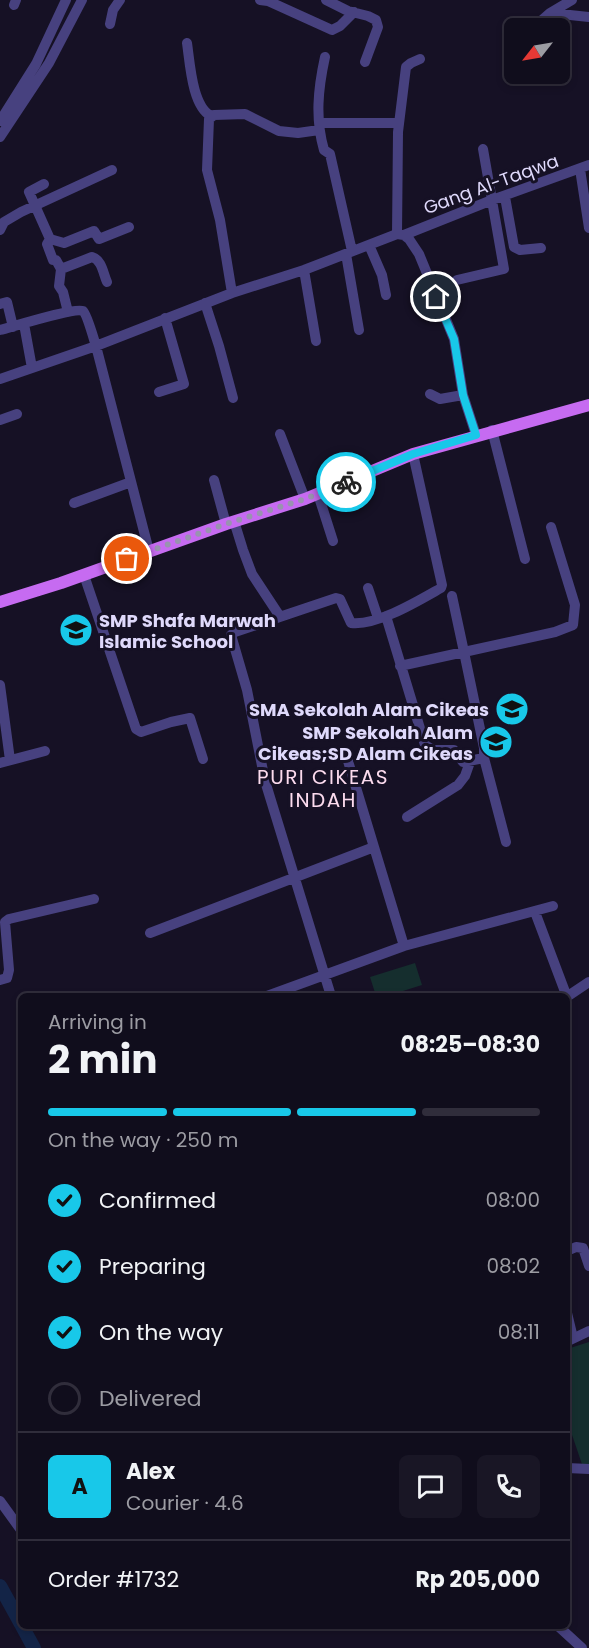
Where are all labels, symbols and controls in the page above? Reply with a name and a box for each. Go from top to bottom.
north arrow [504,18,570,84]
map controls [504,18,570,84]
street label: Gang Al-Taqwa [420,148,562,220]
pin [410,271,461,322]
icon: home [419,280,452,313]
courier [316,452,376,512]
icon: bike [330,466,363,499]
pin [101,533,152,584]
icon: bag [110,542,143,575]
place label: SMP Shafa Marwah Islamic School [99,608,276,654]
school or university icon: SMP Shafa Marwah Islamic School [58,612,94,648]
school or university icon: SMA Sekolah Alam Cikeas [494,691,530,727]
place label: SMA Sekolah Alam Cikeas [249,697,489,722]
place label: SMP Sekolah Alam Cikeas;SD Alam Cikeas [258,720,473,766]
school or university icon: SMP Sekolah Alam Cikeas;SD Alam Cikeas [478,724,514,760]
district label: PURI CIKEAS INDAH [257,763,389,814]
text: Arriving in [48,1008,147,1036]
text: 08:25–08:30 [400,1029,540,1060]
text: 2 min [48,1032,158,1087]
text: On the way · 250 m [48,1126,238,1154]
icon: check [48,1184,81,1217]
text: Confirmed [99,1185,216,1216]
text: 08:00 [485,1186,540,1214]
icon: check [48,1250,81,1283]
text: Preparing [99,1251,206,1282]
text: 08:02 [487,1252,540,1280]
icon: check [48,1316,81,1349]
text: On the way [99,1317,223,1348]
text: 08:11 [498,1318,540,1346]
text: Delivered [99,1383,202,1414]
button: chat [399,1455,462,1518]
button: phone [477,1455,540,1518]
text: Alex [126,1456,175,1487]
text: A [71,1471,88,1502]
text: Courier · 4.6 [126,1489,244,1517]
text: Order #1732 [48,1564,179,1595]
text: Rp 205,000 [416,1564,540,1595]

